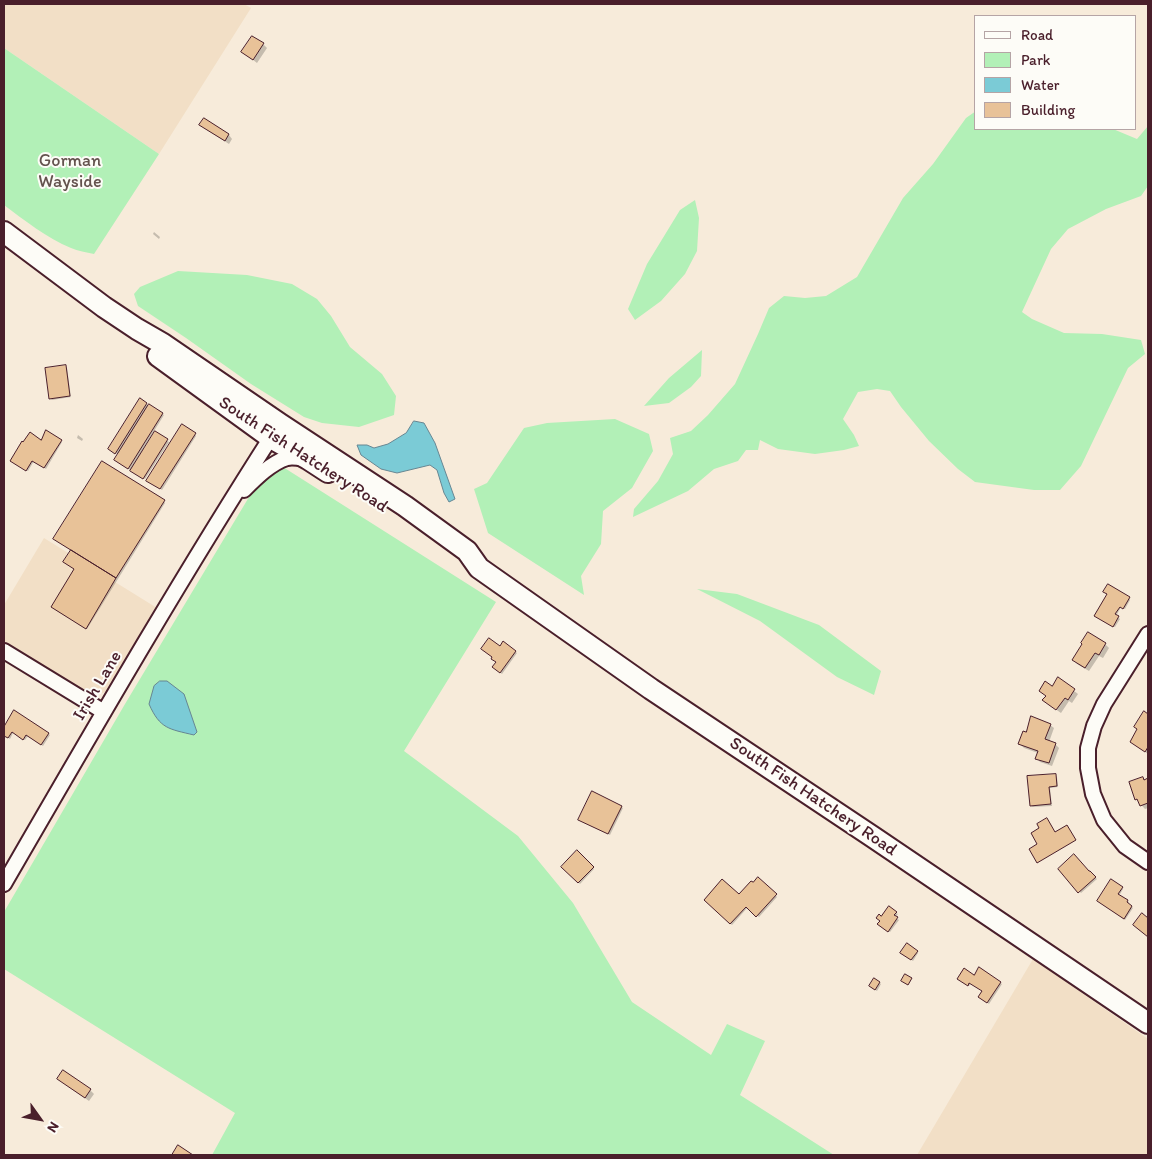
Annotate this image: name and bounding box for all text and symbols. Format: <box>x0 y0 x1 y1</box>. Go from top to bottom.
legend <box>974 15 1137 130</box>
text: Road <box>1021 26 1053 44</box>
text: Park <box>1021 51 1051 69</box>
text: Water <box>1021 76 1059 94</box>
text: Building <box>1021 101 1075 119</box>
park label: Gorman Wayside <box>38 150 102 192</box>
street label: South Fish Hatchery Road <box>214 392 392 518</box>
street label: Irish Lane <box>69 647 127 725</box>
street label: South Fish Hatchery Road <box>725 733 901 861</box>
north arrow <box>15 1094 65 1144</box>
text: N <box>43 1119 63 1136</box>

